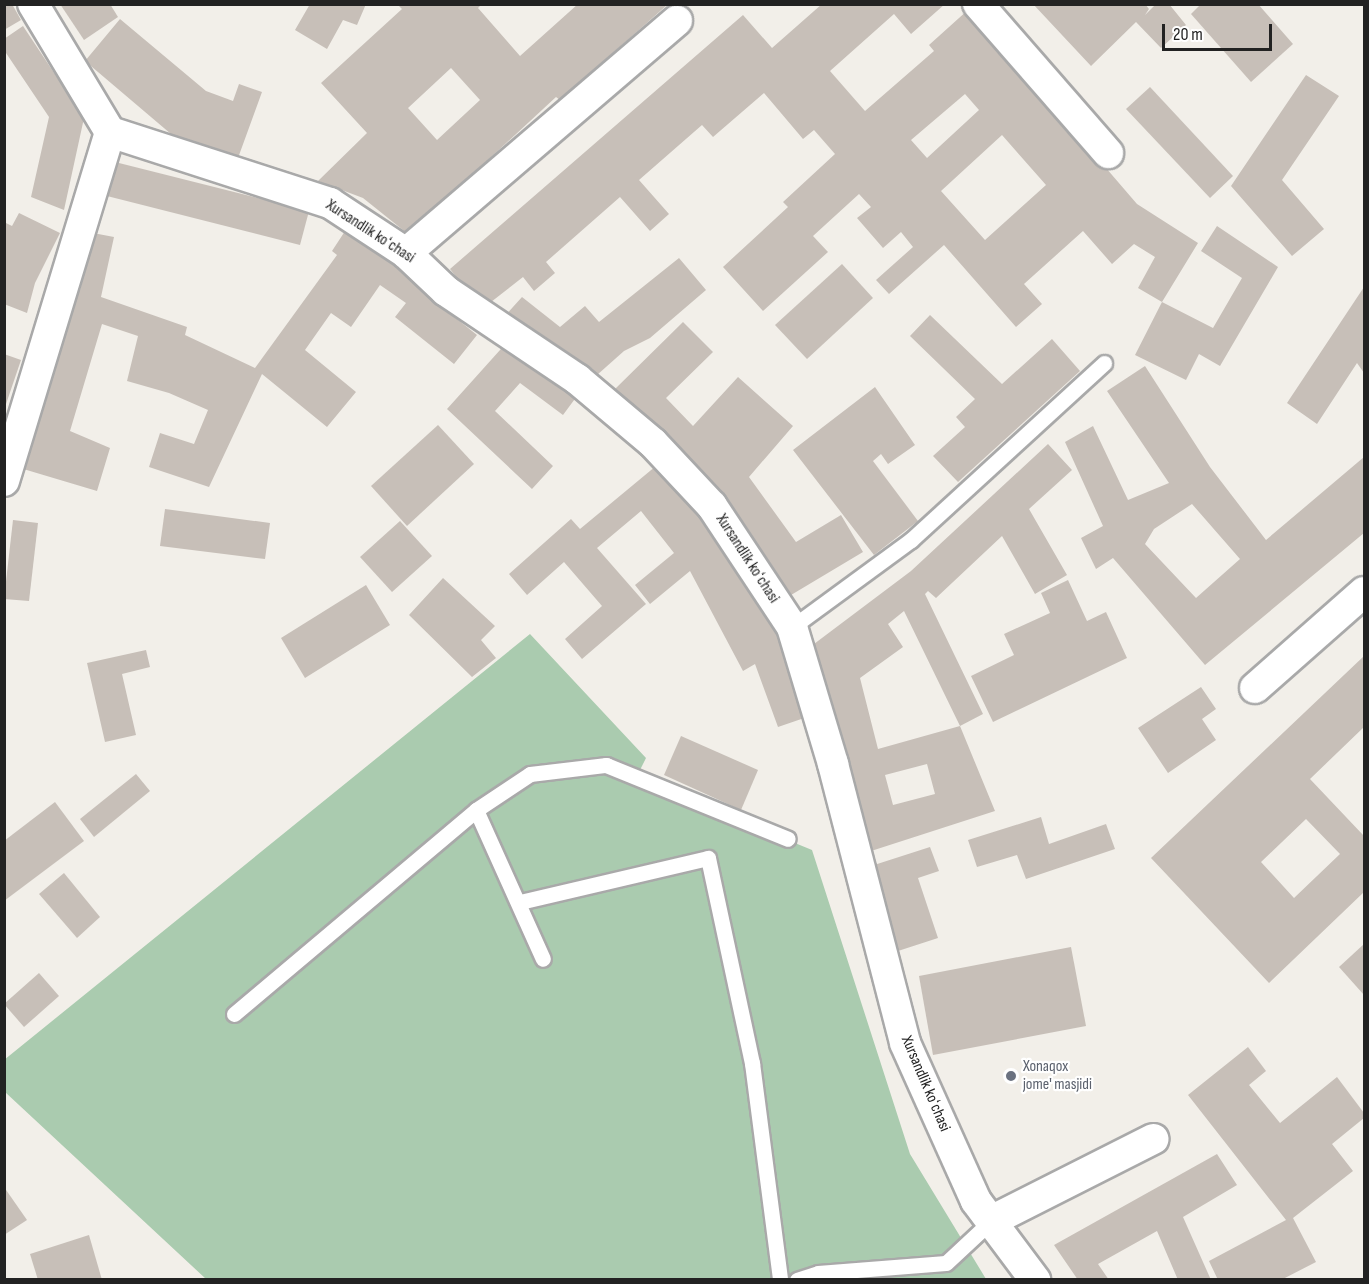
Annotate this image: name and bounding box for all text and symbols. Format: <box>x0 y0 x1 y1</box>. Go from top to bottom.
scale bar <box>1165 12 1274 50</box>
text: 20 m <box>1173 24 1203 45</box>
street label: Xursandlik koʻchasi <box>322 196 418 268</box>
street label: Xursandlik koʻchasi <box>711 511 783 607</box>
street label: Xursandlik koʻchasi <box>896 1033 954 1135</box>
place label: Xonaqox jome' masjidi <box>1023 1057 1092 1095</box>
marker: Xonaqox jome' masjidi <box>1004 1069 1018 1083</box>

